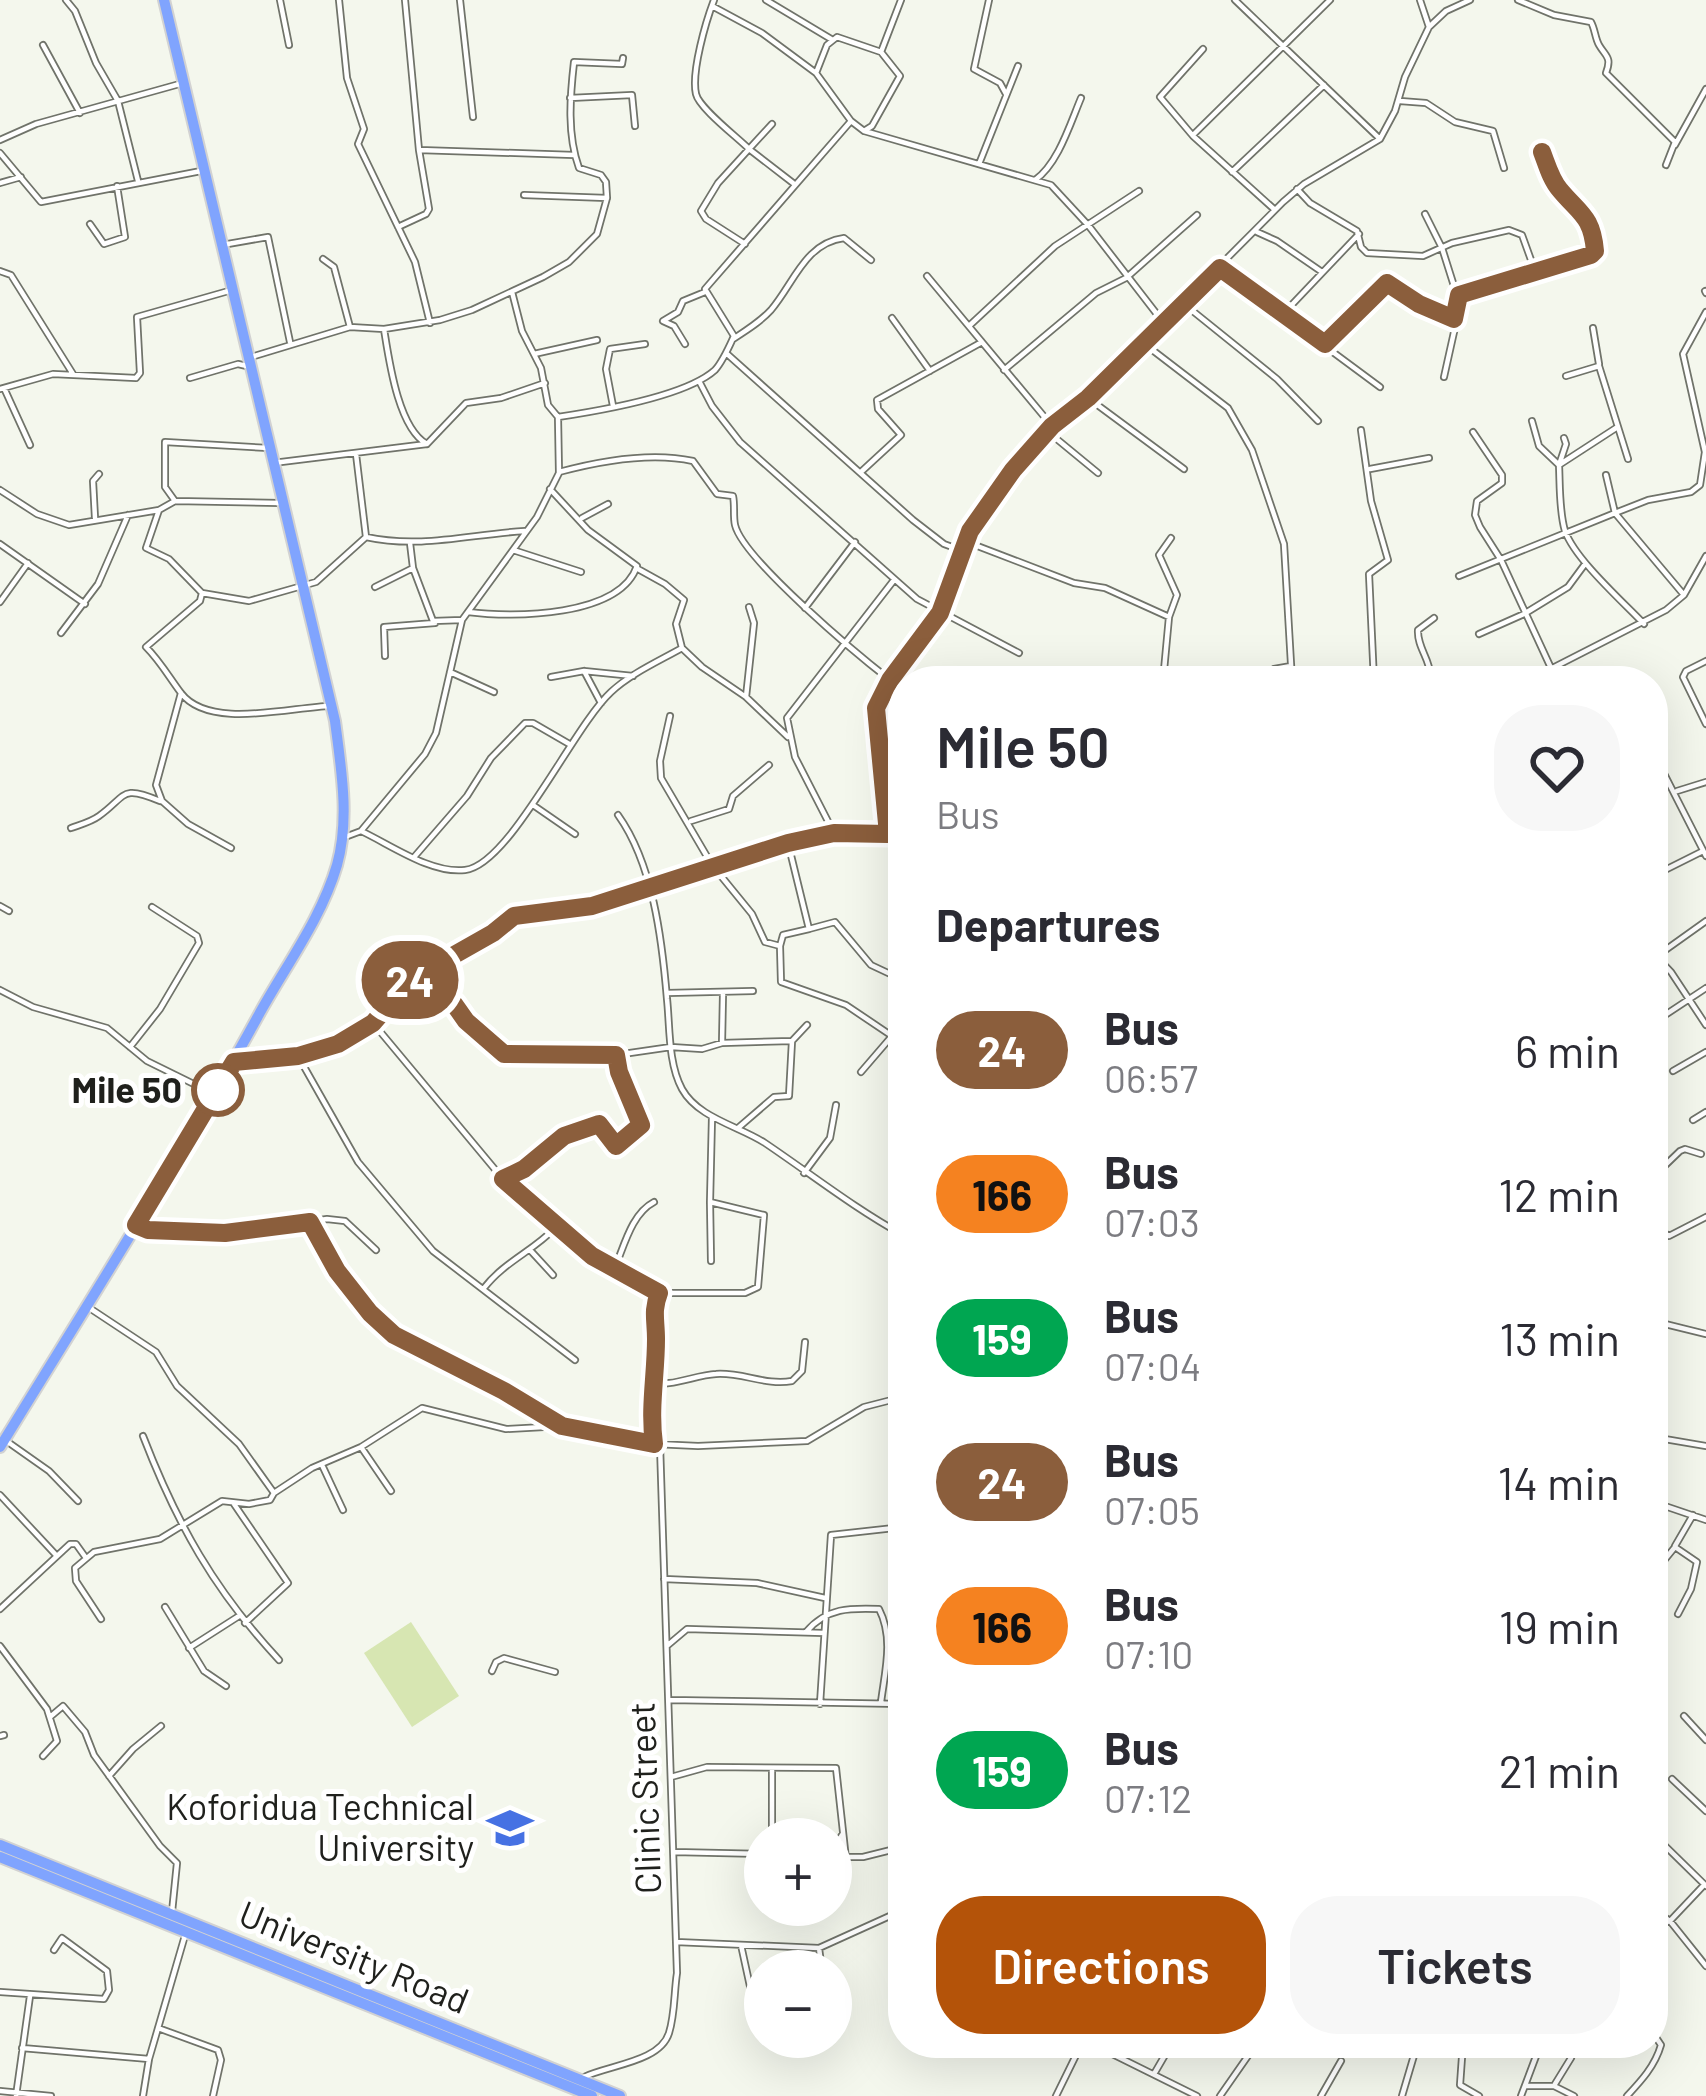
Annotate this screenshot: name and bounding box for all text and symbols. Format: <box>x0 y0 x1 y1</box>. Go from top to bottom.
button: heart <box>1494 705 1620 831</box>
text: Mile 50 <box>936 711 1110 779</box>
text: Bus <box>936 790 1000 837</box>
text: Departures <box>936 897 1160 951</box>
line badge: 24 <box>356 941 464 1019</box>
text: 24 <box>386 955 434 1005</box>
text: Bus <box>1104 1000 1179 1054</box>
text: 6 min <box>1515 1023 1620 1077</box>
text: 24 <box>978 1025 1026 1075</box>
text: 06:57 <box>1104 1054 1198 1101</box>
marker: Mile 50 <box>193 1065 243 1115</box>
place label: Mile 50 <box>72 1067 182 1110</box>
text: Bus <box>1104 1144 1179 1198</box>
text: 12 min <box>1498 1167 1620 1221</box>
text: 166 <box>972 1169 1032 1219</box>
text: 07:03 <box>1104 1198 1200 1245</box>
text: Bus <box>1104 1288 1179 1342</box>
text: 13 min <box>1499 1311 1620 1365</box>
text: 159 <box>972 1313 1032 1363</box>
text: 07:04 <box>1104 1342 1201 1389</box>
text: Bus <box>1104 1432 1179 1486</box>
text: 14 min <box>1498 1455 1620 1509</box>
text: 24 <box>978 1457 1026 1507</box>
text: 07:05 <box>1104 1486 1200 1533</box>
text: Bus <box>1104 1576 1179 1630</box>
text: 19 min <box>1499 1599 1620 1653</box>
text: 166 <box>972 1601 1032 1651</box>
text: 07:10 <box>1104 1630 1193 1677</box>
street label: Clinic Street <box>619 1701 668 1895</box>
text: Bus <box>1104 1720 1179 1774</box>
text: 21 min <box>1499 1743 1620 1797</box>
text: 159 <box>972 1745 1032 1795</box>
text: 07:12 <box>1104 1774 1192 1821</box>
place label: Koforidua Technical University <box>166 1784 474 1868</box>
school or university icon: Koforidua Technical University <box>485 1803 535 1853</box>
map controls <box>744 1818 852 2058</box>
button: + <box>744 1818 852 1926</box>
street label: University Road <box>234 1890 476 2021</box>
button: Directions <box>936 1896 1266 2034</box>
button: Tickets <box>1290 1896 1620 2034</box>
button: − <box>744 1950 852 2058</box>

